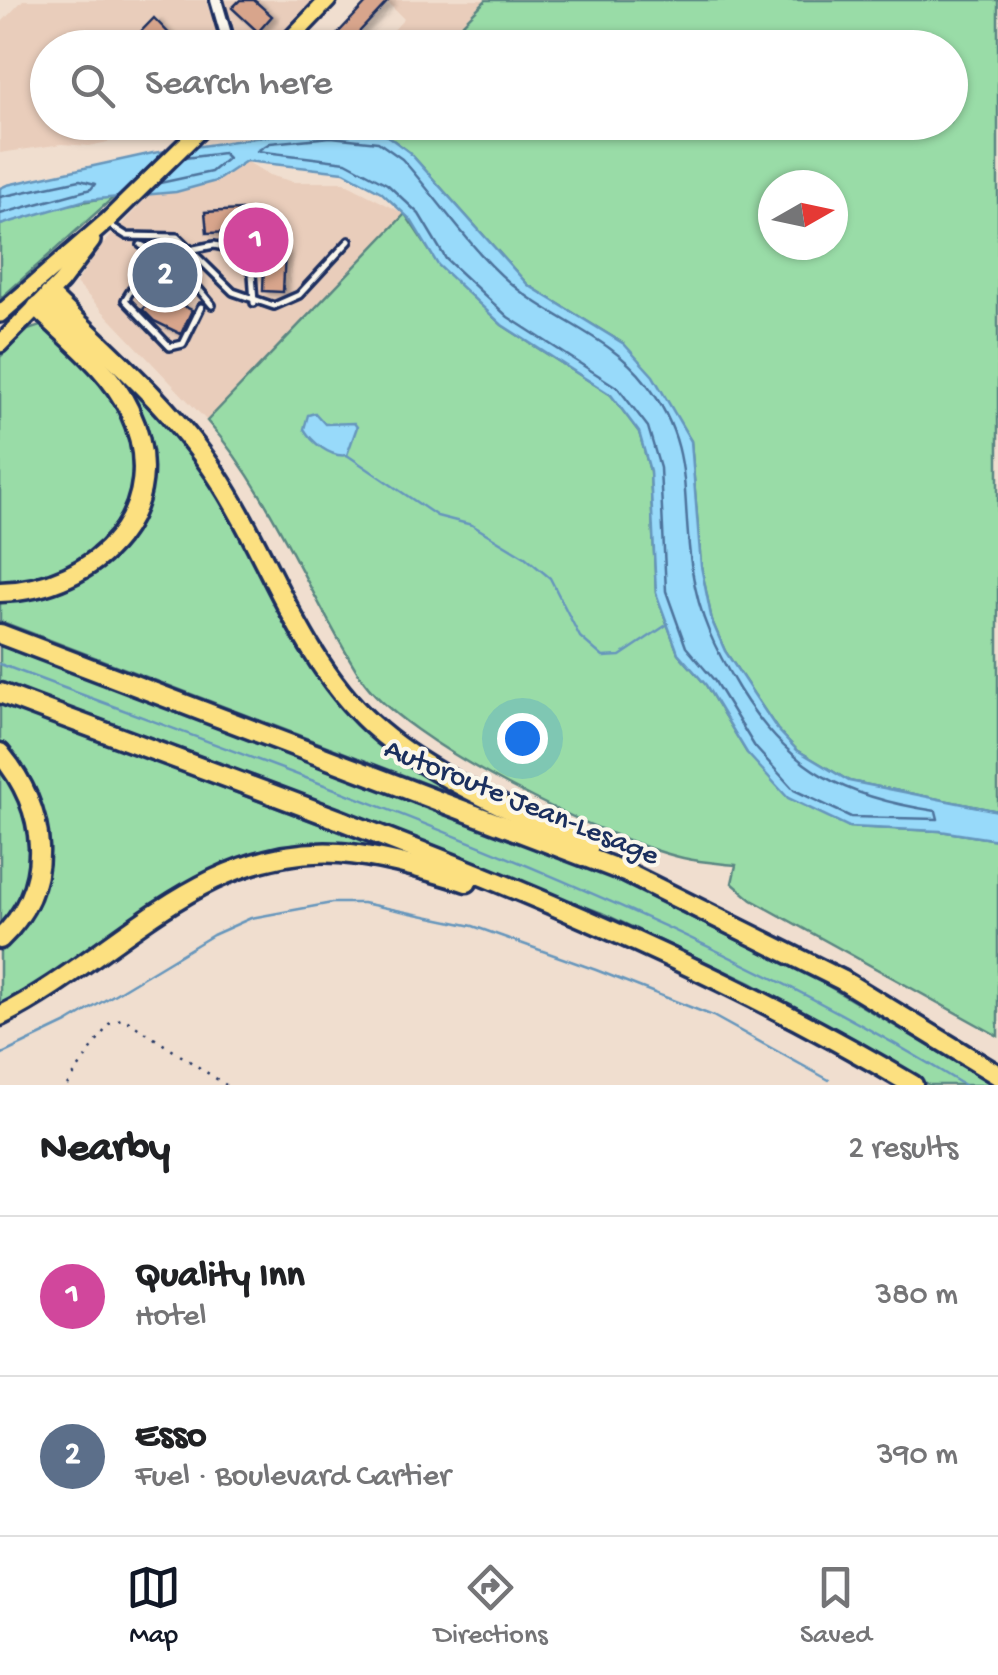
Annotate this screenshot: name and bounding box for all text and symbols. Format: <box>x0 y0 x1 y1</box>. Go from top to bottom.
search box <box>30 30 968 140</box>
icon: search <box>65 58 120 113</box>
text: Search here <box>145 63 332 107</box>
north arrow <box>758 170 848 260</box>
pin: 1 <box>224 202 288 278</box>
pin: 2 <box>132 238 198 312</box>
your location <box>497 713 548 764</box>
street label: Autoroute Jean-Lesage <box>379 733 664 875</box>
text: Nearby <box>40 1126 170 1175</box>
text: 2 results <box>848 1131 958 1169</box>
text: Quality Inn <box>135 1255 305 1299</box>
text: 1 <box>66 1277 79 1315</box>
text: 380 m <box>875 1277 958 1315</box>
text: Hotel <box>135 1299 207 1337</box>
text: Esso <box>135 1415 206 1459</box>
text: 2 <box>65 1437 80 1475</box>
text: 390 m <box>877 1437 958 1475</box>
text: Fuel · Boulevard Cartier <box>135 1459 451 1497</box>
tab: Map <box>126 1560 181 1653</box>
tab: Directions <box>434 1560 548 1653</box>
tab: Saved <box>800 1560 872 1653</box>

